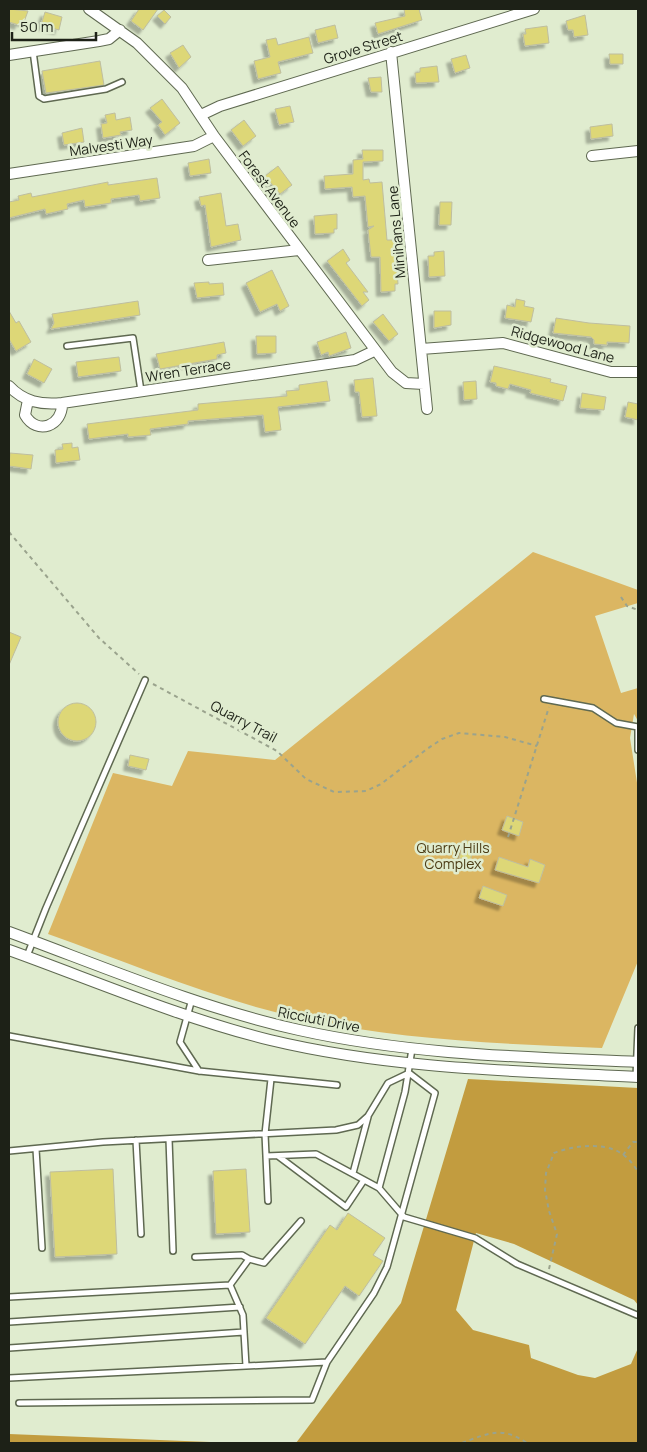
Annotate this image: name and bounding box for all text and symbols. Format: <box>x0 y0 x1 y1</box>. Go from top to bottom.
scale bar <box>12 10 96 42</box>
text: 50 m <box>20 16 54 37</box>
street label: Grove Street <box>321 26 405 68</box>
street label: Malvesti Way <box>68 130 155 160</box>
street label: Forest Avenue <box>235 147 305 231</box>
street label: Minihans Lane <box>383 185 409 279</box>
street label: Ridgewood Lane <box>509 321 617 367</box>
street label: Wren Terrace <box>144 354 232 386</box>
street label: Quarry Trail <box>207 695 281 747</box>
park label: Quarry Hills Complex <box>416 838 490 873</box>
street label: Ricciuti Drive <box>276 1002 362 1036</box>

